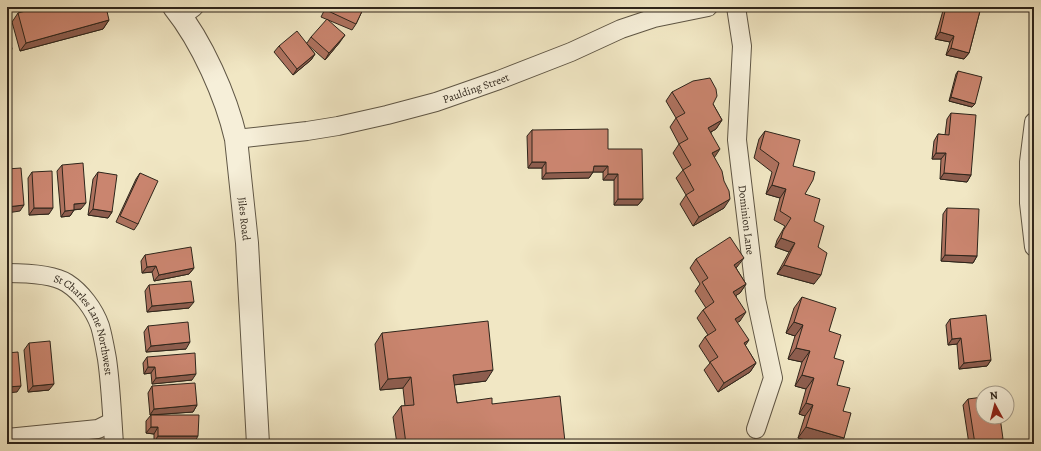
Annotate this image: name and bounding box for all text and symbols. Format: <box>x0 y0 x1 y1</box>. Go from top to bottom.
street label: Paulding Street <box>441 69 512 107</box>
street label: Dominion Lane <box>735 184 758 256</box>
street label: Jiles Road <box>235 196 254 241</box>
street label: St Charles Lane Northwest <box>52 270 117 376</box>
north arrow <box>975 385 1015 425</box>
text: N <box>989 388 999 404</box>

